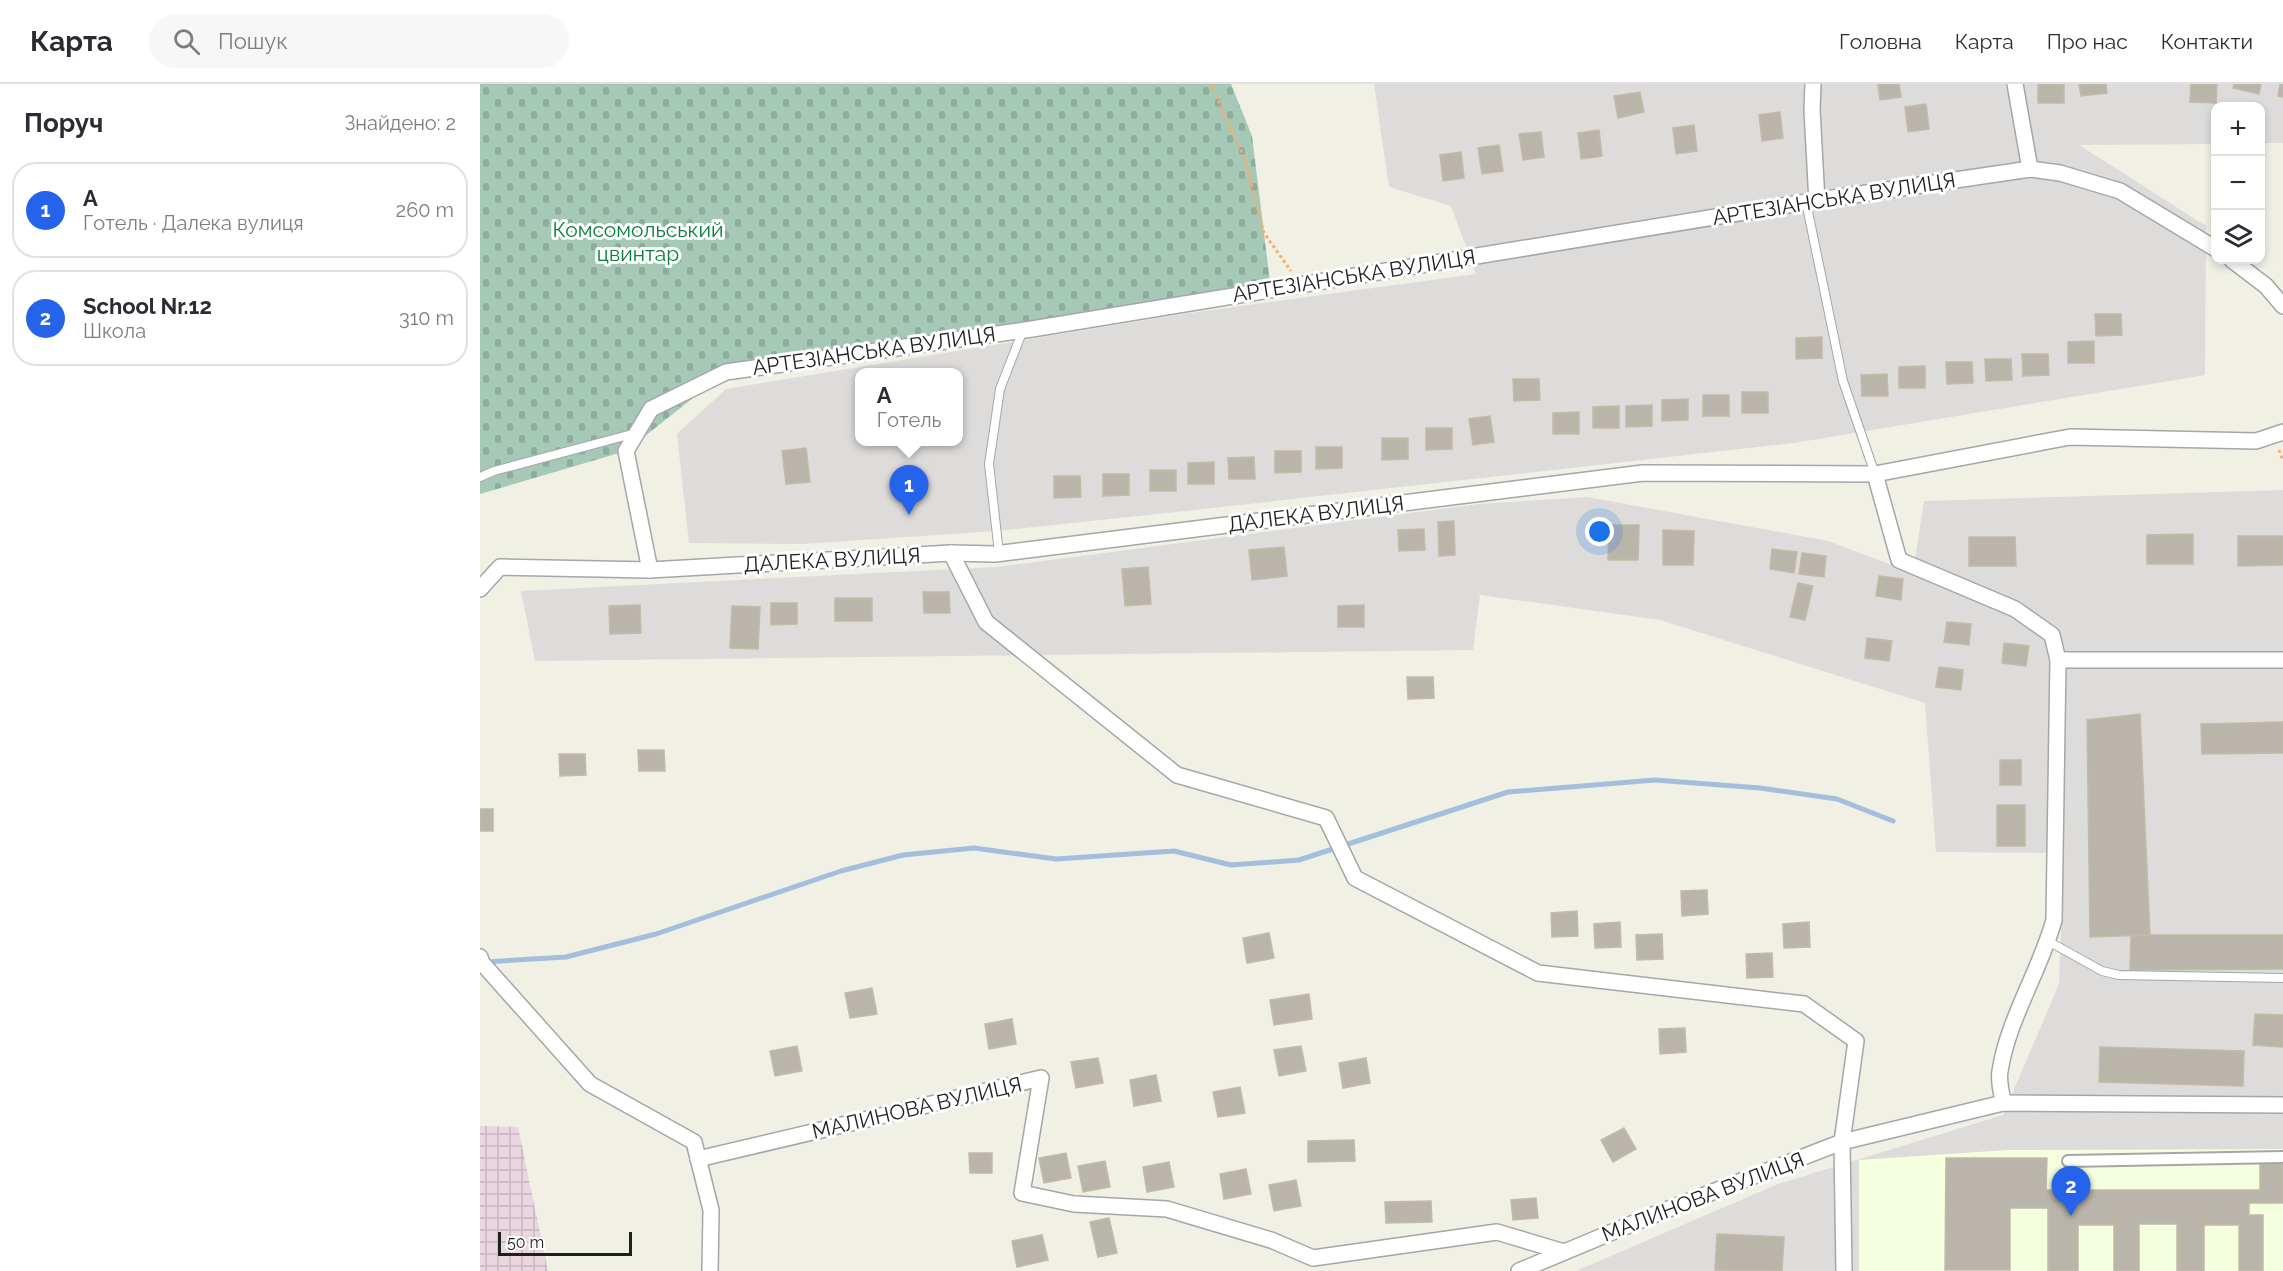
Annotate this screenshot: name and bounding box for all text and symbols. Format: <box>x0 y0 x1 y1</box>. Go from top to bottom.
search box <box>149 14 569 68</box>
text: Карта <box>30 25 113 58</box>
icon: search <box>170 25 203 58</box>
text: Пошук <box>218 28 288 54</box>
text: Головна <box>1839 29 1922 54</box>
text: Карта <box>1955 29 2014 54</box>
text: Про нас <box>2047 29 2128 54</box>
text: Контакти <box>2161 29 2253 54</box>
map controls <box>2211 102 2265 264</box>
button: + <box>2211 102 2265 156</box>
text: Поруч <box>24 108 103 138</box>
text: Знайдено: 2 <box>344 111 456 135</box>
button: − <box>2211 156 2265 210</box>
street label: АРТЕЗІАНСЬКА ВУЛИЦЯ <box>1711 167 1957 230</box>
text: А <box>83 185 98 211</box>
text: 1 <box>41 198 50 222</box>
text: 260 m <box>396 198 454 222</box>
button: layers <box>2211 210 2265 264</box>
text: Готель · Далека вулиця <box>83 211 304 235</box>
park label: Комсомольський цвинтар <box>553 217 723 266</box>
street label: АРТЕЗІАНСЬКА ВУЛИЦЯ <box>1231 244 1477 307</box>
text: School Nr.12 <box>83 293 212 319</box>
text: 2 <box>40 306 51 330</box>
text: 310 m <box>399 306 454 330</box>
text: Школа <box>83 319 146 343</box>
street label: АРТЕЗІАНСЬКА ВУЛИЦЯ <box>751 321 997 380</box>
popup <box>855 368 963 446</box>
text: А <box>877 382 891 408</box>
text: Готель <box>877 408 941 432</box>
pin: 1 <box>890 466 928 515</box>
street label: ДАЛЕКА ВУЛИЦЯ <box>1227 490 1405 537</box>
your location <box>1585 517 1614 546</box>
street label: ДАЛЕКА ВУЛИЦЯ <box>743 542 921 577</box>
street label: МАЛИНОВА ВУЛИЦЯ <box>810 1071 1024 1144</box>
street label: МАЛИНОВА ВУЛИЦЯ <box>1598 1146 1807 1247</box>
pin: 2 <box>2052 1166 2090 1216</box>
scale bar <box>498 1229 632 1256</box>
text: 50 m <box>507 1233 544 1252</box>

